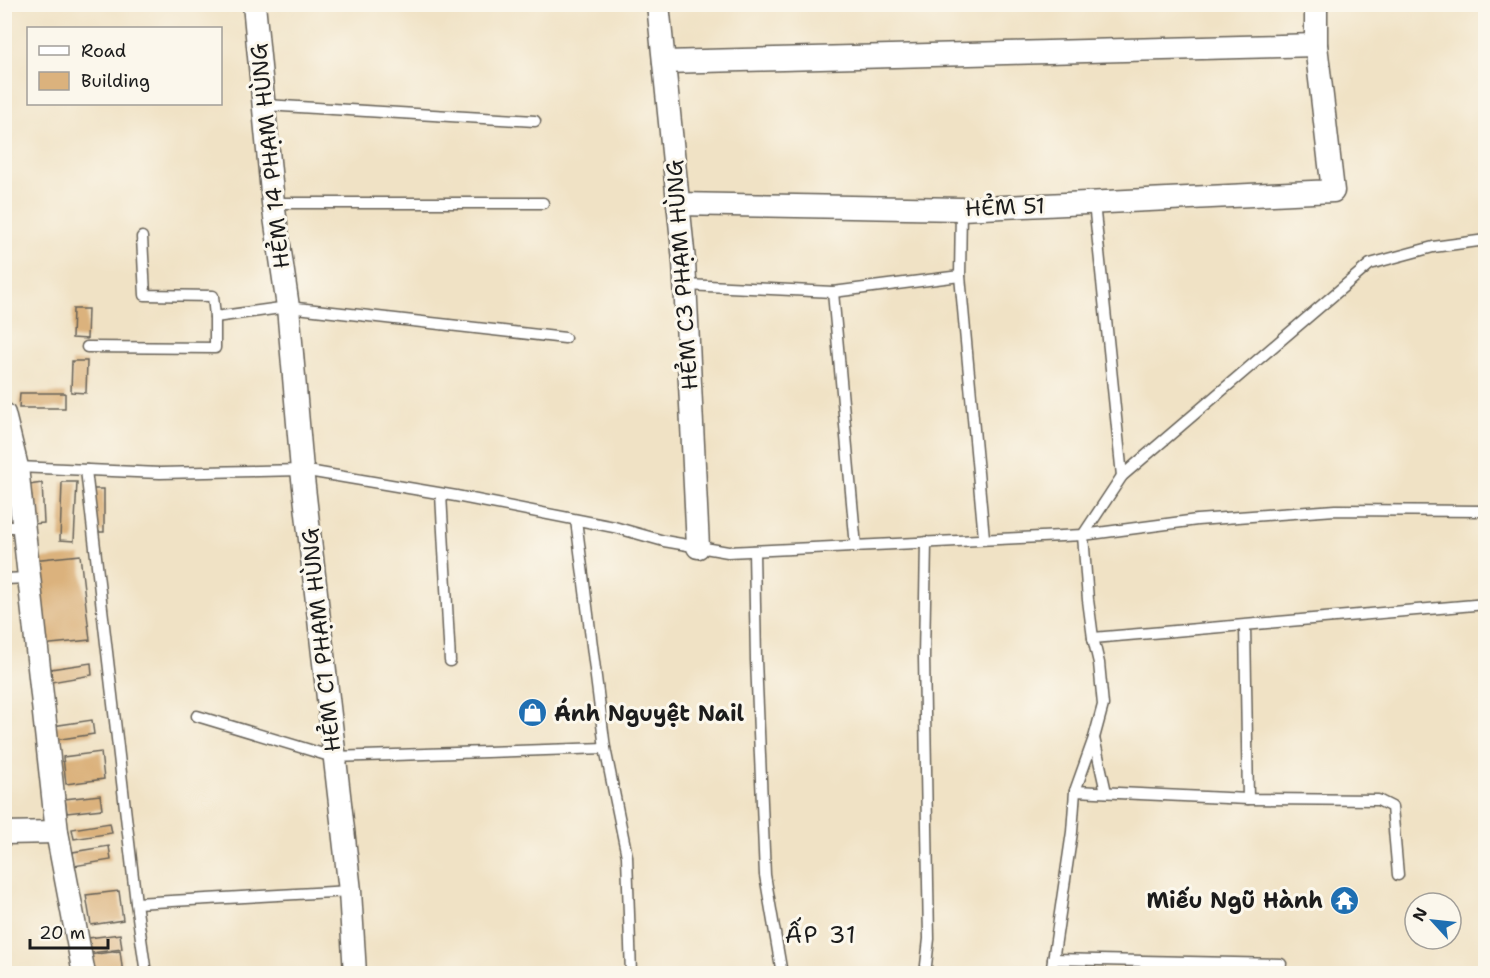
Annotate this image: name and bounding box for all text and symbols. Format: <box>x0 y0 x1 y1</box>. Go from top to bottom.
legend <box>27 27 222 105</box>
text: Road <box>81 39 126 63</box>
street label: HẺM 14 PHẠM HÙNG <box>244 42 296 270</box>
text: Building <box>81 69 150 93</box>
street label: HẺM C3 PHẠM HÙNG <box>659 158 705 391</box>
street label: HẺM 51 <box>965 191 1045 223</box>
street label: HẺM C1 PHẠM HÙNG <box>295 526 347 753</box>
shop icon: Ánh Nguyệt Nail <box>517 697 549 729</box>
place label: Ánh Nguyệt Nail <box>554 697 745 728</box>
temple icon: Miếu Ngũ Hành <box>1328 884 1360 916</box>
place label: Miếu Ngũ Hành <box>1146 886 1323 915</box>
north arrow <box>1403 891 1463 951</box>
text: N <box>1408 904 1432 925</box>
scale bar <box>30 912 108 950</box>
district label: ẤP 31 <box>785 917 857 951</box>
text: 20 m <box>39 921 85 945</box>

